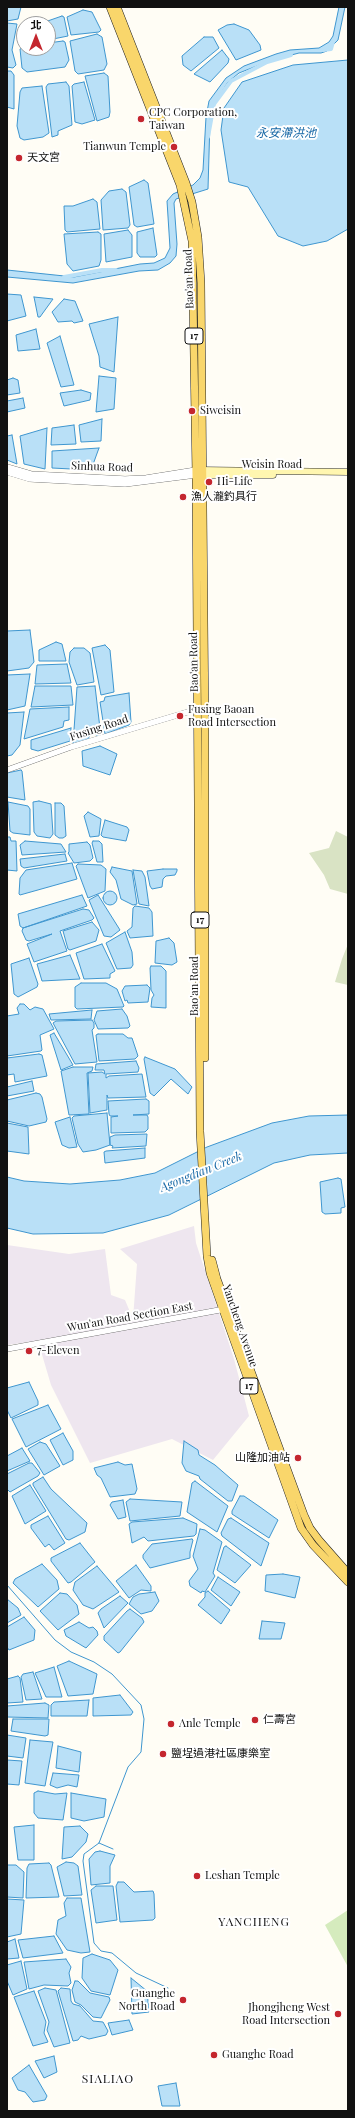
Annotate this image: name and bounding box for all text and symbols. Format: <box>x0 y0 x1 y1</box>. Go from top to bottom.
north arrow <box>16 16 56 56</box>
text: 北 <box>31 17 42 32</box>
place label: CPC Corporation, Taiwan <box>149 106 237 132</box>
marker: CPC Corporation, Taiwan <box>136 114 146 124</box>
water label: 永安滯洪池 <box>256 126 316 140</box>
place label: Tianwun Temple <box>83 140 166 154</box>
marker: Tianwun Temple <box>169 142 179 152</box>
place label: 天文宮 <box>27 151 60 165</box>
marker: 天文宮 <box>14 153 24 163</box>
street label: Bao'an Road <box>181 249 197 309</box>
road number: 17 <box>185 328 203 344</box>
place label: Siweisin <box>200 404 241 418</box>
marker: Siweisin <box>187 406 197 416</box>
street label: Weisin Road <box>242 458 302 472</box>
street label: Sinhua Road <box>71 459 133 475</box>
place label: Hi-Life <box>217 475 253 489</box>
marker: Hi-Life <box>204 477 214 487</box>
place label: 漁人瀧釣具行 <box>191 490 257 504</box>
marker: 漁人瀧釣具行 <box>178 492 188 502</box>
street label: Bao'an Road <box>187 632 201 692</box>
place label: Fusing Baoan Road Intersection <box>188 703 276 729</box>
marker: Fusing Baoan Road Intersection <box>175 711 185 721</box>
street label: Fusing Road <box>68 712 130 744</box>
road number: 17 <box>191 912 209 928</box>
street label: Bao'an Road <box>188 956 202 1016</box>
water label: Agongdian Creek <box>158 1149 244 1195</box>
street label: Yancheng Avenue <box>220 1283 260 1369</box>
street label: Wun'an Road Section East <box>66 1299 194 1335</box>
place label: 7-Eleven <box>37 1344 79 1358</box>
marker: 7-Eleven <box>24 1346 34 1356</box>
road number: 17 <box>240 1378 258 1394</box>
place label: 山隆加油站 <box>235 1451 290 1465</box>
marker: 山隆加油站 <box>293 1453 303 1463</box>
place label: 仁壽宮 <box>263 1713 296 1727</box>
marker: 仁壽宮 <box>250 1715 260 1725</box>
place label: Anle Temple <box>179 1717 241 1731</box>
marker: Anle Temple <box>166 1719 176 1729</box>
place label: 鹽埕過港社區康樂室 <box>171 1747 270 1761</box>
marker: 鹽埕過港社區康樂室 <box>158 1749 168 1759</box>
place label: Leshan Temple <box>205 1869 280 1883</box>
marker: Leshan Temple <box>192 1871 202 1881</box>
district label: YANCHENG <box>218 1915 290 1929</box>
place label: Guanghe North Road <box>118 1987 175 2013</box>
marker: Guanghe North Road <box>178 1995 188 2005</box>
place label: Jhongjheng West Road Intersection <box>242 2001 330 2027</box>
marker: Jhongjheng West Road Intersection <box>333 2009 343 2019</box>
place label: Guanghe Road <box>222 2048 294 2062</box>
marker: Guanghe Road <box>209 2050 219 2060</box>
district label: SIALIAO <box>82 2072 134 2086</box>

